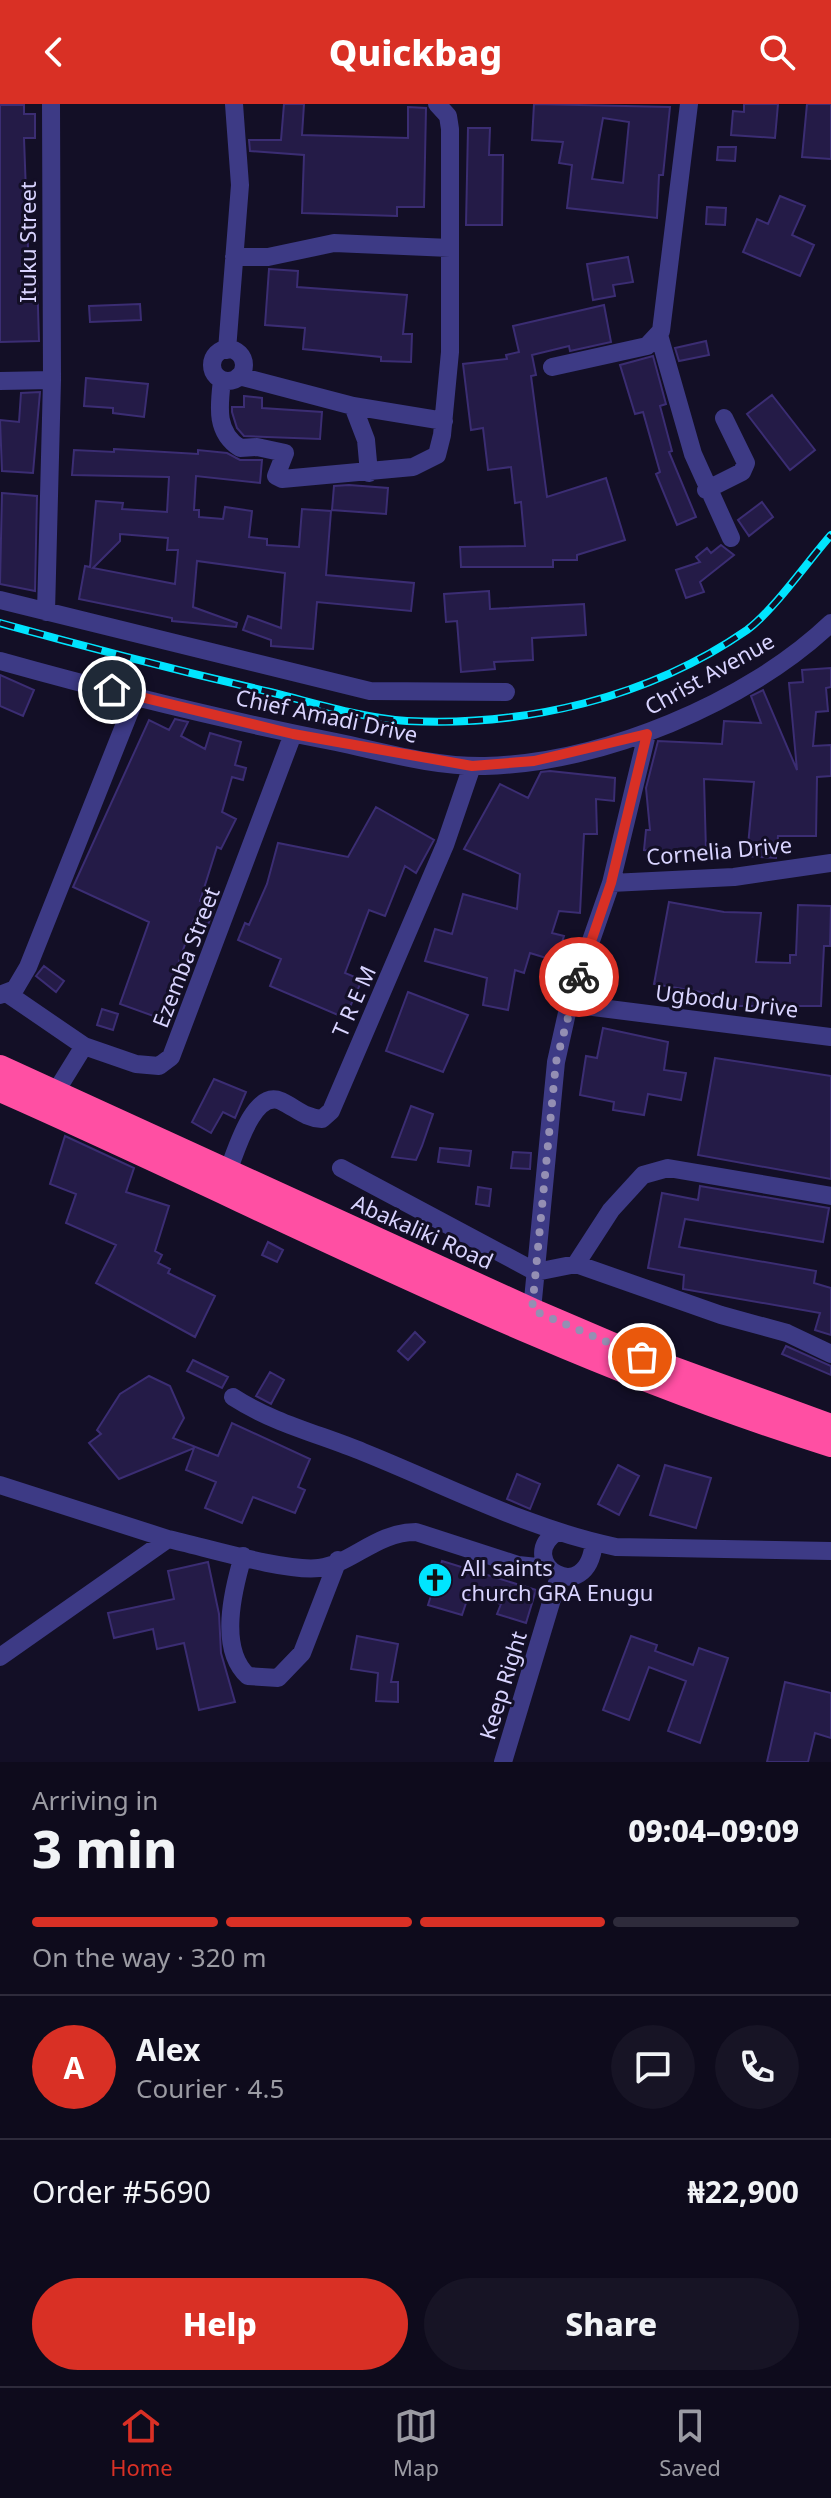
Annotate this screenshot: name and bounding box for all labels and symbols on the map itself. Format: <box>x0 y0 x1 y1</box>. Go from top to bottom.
street label: Ituku Street <box>12 181 42 303</box>
street label: Christ Avenue <box>639 625 779 721</box>
pin <box>78 656 146 724</box>
street label: Chief Amadi Drive <box>233 681 421 749</box>
street label: Cornelia Drive <box>645 829 793 871</box>
street label: Ezemba Street <box>144 882 226 1032</box>
courier <box>539 937 619 1017</box>
street label: T R E M <box>324 961 382 1041</box>
street label: Ugbodu Drive <box>654 976 800 1024</box>
street label: Abakaliki Road <box>348 1187 498 1275</box>
pin <box>608 1323 676 1391</box>
place label: All saints church GRA Enugu <box>461 1552 653 1607</box>
church icon: All saints church GRA Enugu <box>416 1561 454 1599</box>
street label: Keep Right <box>471 1627 533 1743</box>

